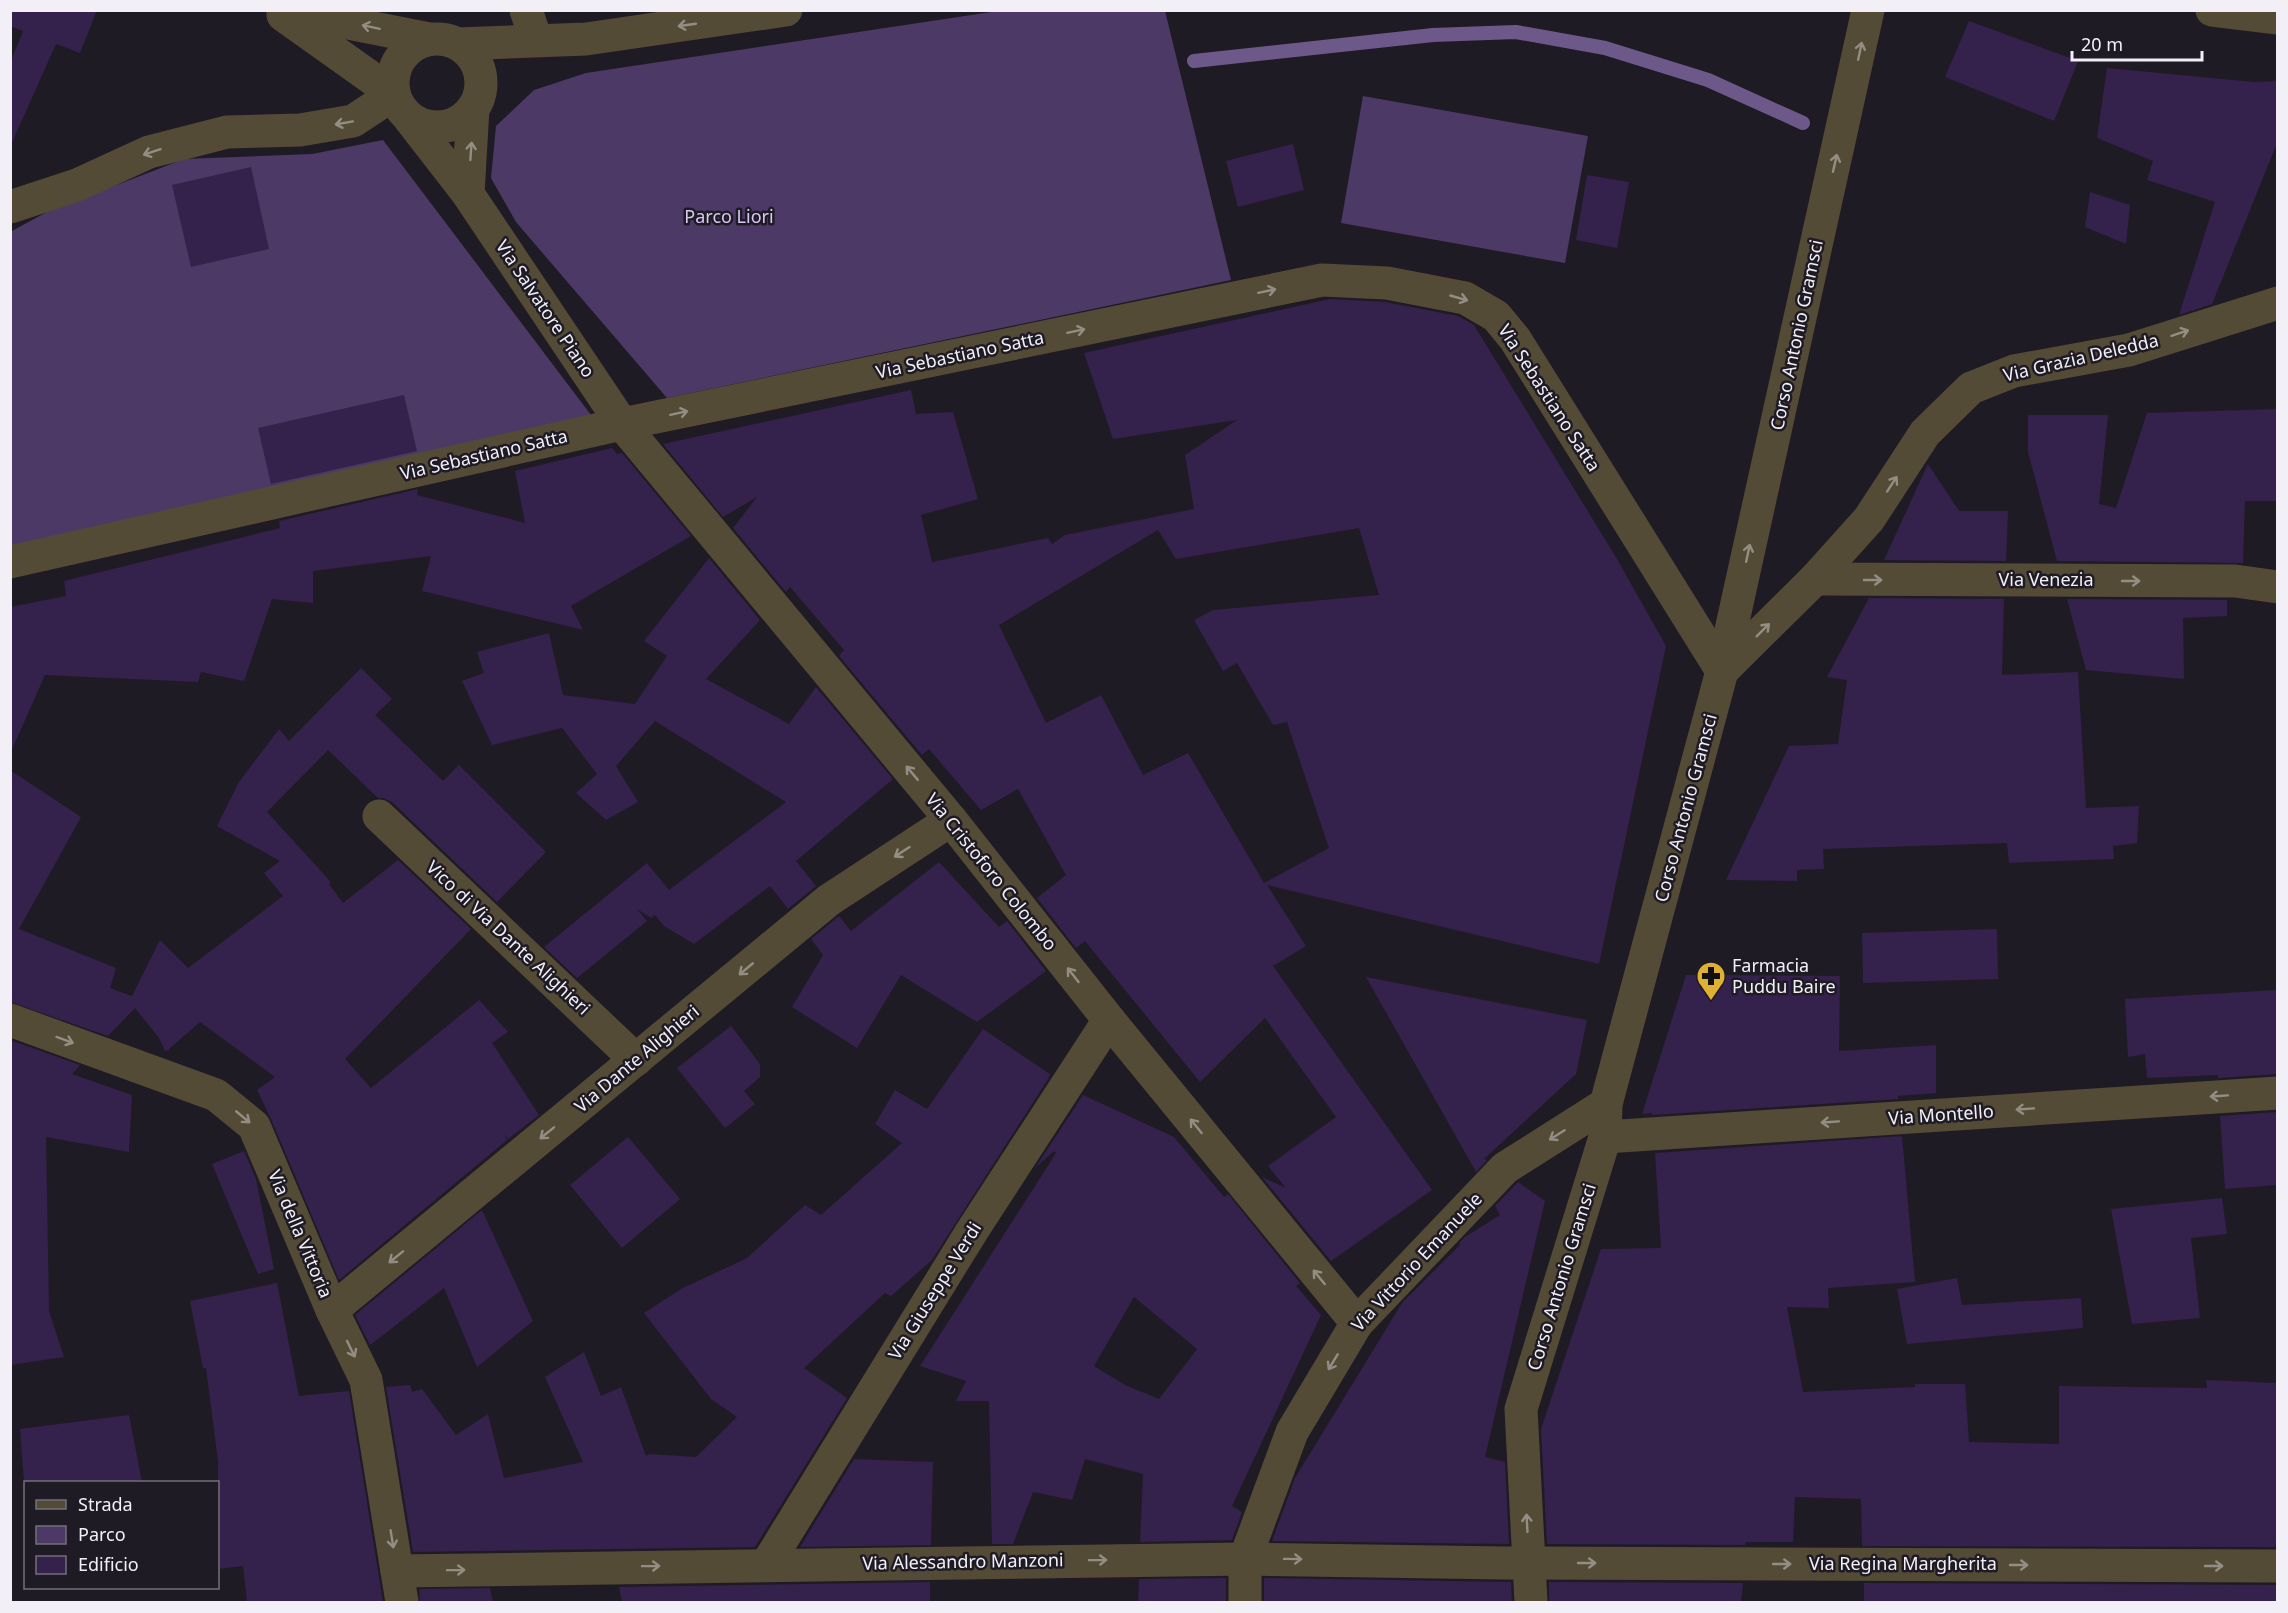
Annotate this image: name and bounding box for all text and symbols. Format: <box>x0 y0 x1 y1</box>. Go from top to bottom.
one-way arrow <box>677 19 697 30</box>
one-way arrow <box>362 21 382 32</box>
scale bar <box>2072 24 2202 62</box>
text: 20 m <box>2081 32 2123 56</box>
one-way arrow <box>1854 42 1866 61</box>
one-way arrow <box>335 117 354 128</box>
one-way arrow <box>465 141 476 161</box>
one-way arrow <box>143 147 162 158</box>
one-way arrow <box>1830 154 1841 173</box>
park label: Parco Liori <box>684 204 774 228</box>
street label: Via Salvatore Piano <box>491 235 601 382</box>
street label: Corso Antonio Gramsci <box>1764 237 1828 432</box>
one-way arrow <box>1257 285 1276 297</box>
one-way arrow <box>1449 292 1468 304</box>
street label: Via Sebastiano Satta <box>1493 319 1606 476</box>
street label: Via Sebastiano Satta <box>874 325 1046 384</box>
one-way arrow <box>1066 325 1085 336</box>
street label: Via Grazia Deledda <box>2001 327 2161 387</box>
one-way arrow <box>2170 327 2189 338</box>
one-way arrow <box>670 406 689 418</box>
street label: Via Sebastiano Satta <box>398 423 570 485</box>
one-way arrow <box>1886 476 1898 493</box>
one-way arrow <box>1743 543 1755 562</box>
street label: Via Venezia <box>1998 567 2094 591</box>
one-way arrow <box>1863 574 1883 586</box>
one-way arrow <box>2121 575 2141 587</box>
one-way arrow <box>1756 623 1771 637</box>
street label: Corso Antonio Gramsci <box>1648 711 1722 905</box>
one-way arrow <box>906 766 919 782</box>
street label: Via Cristoforo Colombo <box>921 788 1063 955</box>
one-way arrow <box>894 847 911 859</box>
street label: Vico di Via Dante Alighieri <box>422 855 596 1020</box>
place label: Farmacia Puddu Baire <box>1732 953 1836 998</box>
pharmacy icon: Farmacia Puddu Baire <box>1695 960 1727 1002</box>
one-way arrow <box>739 962 754 976</box>
one-way arrow <box>1067 967 1080 983</box>
street label: Via Dante Alighieri <box>569 999 704 1117</box>
one-way arrow <box>56 1035 74 1046</box>
one-way arrow <box>2210 1091 2230 1102</box>
street label: Via Montello <box>1888 1098 1994 1130</box>
one-way arrow <box>2015 1104 2035 1115</box>
one-way arrow <box>235 1110 250 1124</box>
one-way arrow <box>1820 1117 1840 1128</box>
one-way arrow <box>1190 1119 1203 1135</box>
one-way arrow <box>540 1126 555 1140</box>
one-way arrow <box>1549 1130 1566 1142</box>
street label: Via della Vittoria <box>263 1166 339 1301</box>
street label: Corso Antonio Gramsci <box>1521 1180 1601 1373</box>
street label: Via Vittorio Emanuele <box>1346 1187 1487 1336</box>
street label: Via Giuseppe Verdi <box>882 1217 986 1364</box>
one-way arrow <box>389 1250 405 1263</box>
one-way arrow <box>1313 1270 1326 1286</box>
one-way arrow <box>346 1340 358 1358</box>
one-way arrow <box>1327 1353 1339 1370</box>
legend <box>24 1481 219 1589</box>
text: Strada <box>78 1492 133 1516</box>
one-way arrow <box>1521 1514 1532 1534</box>
text: Parco <box>78 1522 126 1546</box>
one-way arrow <box>387 1529 398 1548</box>
street label: Via Alessandro Manzoni <box>862 1547 1064 1575</box>
street label: Via Regina Margherita <box>1809 1551 1997 1575</box>
text: Edificio <box>78 1552 139 1576</box>
one-way arrow <box>1282 1553 1302 1565</box>
one-way arrow <box>1087 1554 1107 1566</box>
one-way arrow <box>1577 1557 1597 1569</box>
one-way arrow <box>1772 1558 1792 1570</box>
one-way arrow <box>2009 1559 2029 1571</box>
one-way arrow <box>2204 1560 2224 1572</box>
one-way arrow <box>640 1561 660 1572</box>
one-way arrow <box>445 1564 465 1576</box>

